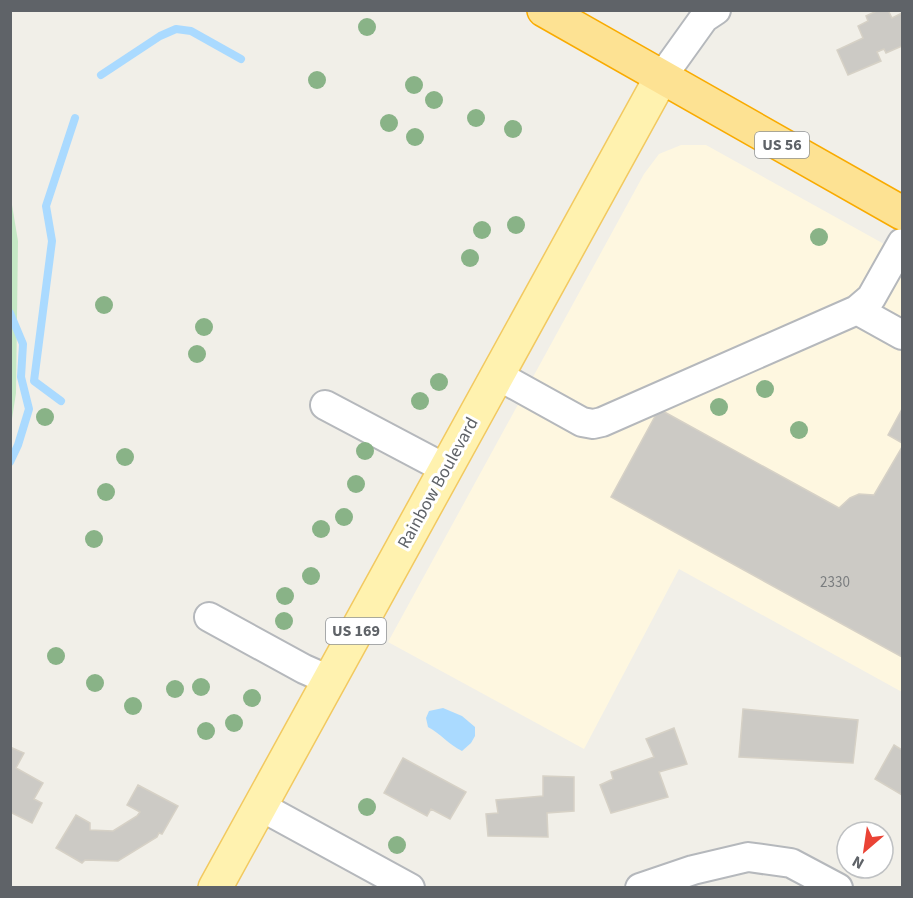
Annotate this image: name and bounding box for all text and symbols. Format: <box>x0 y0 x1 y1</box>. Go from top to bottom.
road number: US 56 <box>755 132 809 158</box>
street label: Rainbow Boulevard <box>392 413 484 553</box>
house number: 2330 <box>820 572 850 593</box>
road number: US 169 <box>326 618 386 644</box>
north arrow <box>835 820 895 880</box>
text: N <box>848 850 868 874</box>

